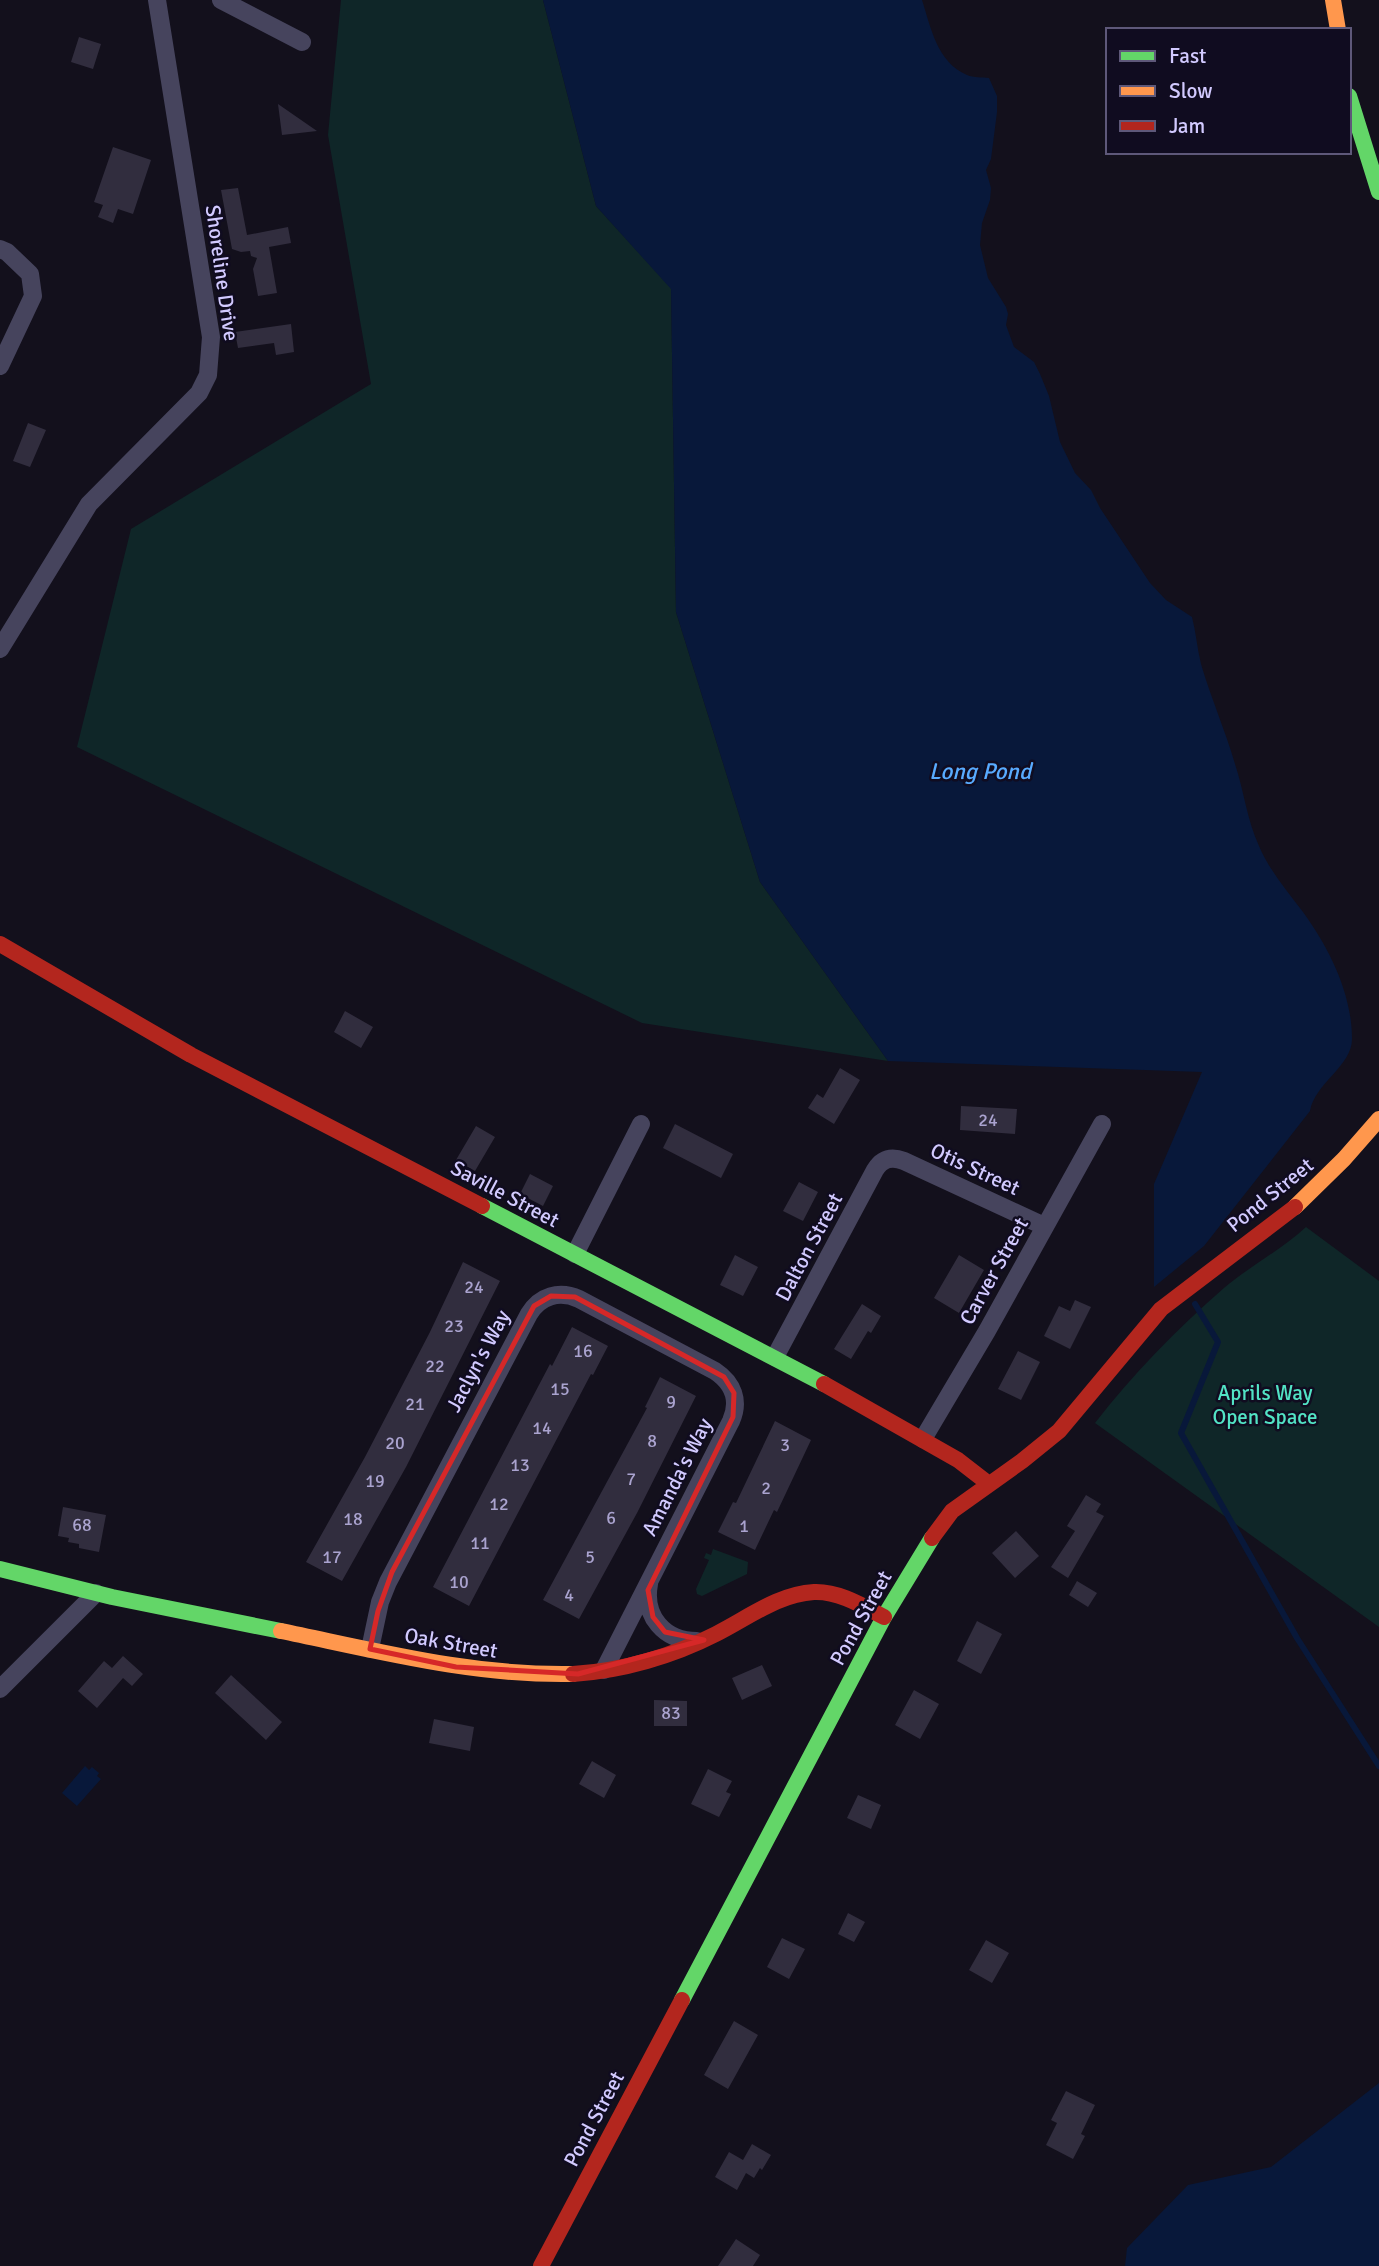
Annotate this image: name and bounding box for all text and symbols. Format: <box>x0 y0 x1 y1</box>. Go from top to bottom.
legend <box>1106 28 1351 154</box>
text: Fast <box>1169 43 1206 69</box>
text: Slow <box>1169 78 1213 104</box>
text: Jam <box>1169 113 1205 139</box>
street label: Shoreline Drive <box>200 203 244 343</box>
water label: Long Pond <box>929 757 1034 786</box>
house number: 24 <box>978 1109 998 1131</box>
street label: Otis Street <box>926 1137 1024 1201</box>
street label: Pond Street <box>1221 1152 1319 1238</box>
street label: Saville Street <box>446 1155 564 1233</box>
street label: Dalton Street <box>770 1188 848 1306</box>
street label: Carver Street <box>954 1213 1034 1329</box>
house number: 24 <box>464 1276 484 1298</box>
street label: Jaclyn's Way <box>440 1305 516 1417</box>
house number: 23 <box>444 1315 464 1337</box>
house number: 16 <box>573 1340 593 1362</box>
house number: 22 <box>425 1355 445 1377</box>
house number: 15 <box>550 1378 570 1400</box>
park label: Aprils Way Open Space <box>1212 1380 1318 1430</box>
house number: 9 <box>666 1391 676 1413</box>
house number: 21 <box>405 1393 425 1415</box>
street label: Amanda's Way <box>636 1414 718 1540</box>
house number: 14 <box>532 1417 552 1439</box>
house number: 8 <box>647 1430 657 1452</box>
house number: 20 <box>385 1432 405 1454</box>
house number: 3 <box>780 1434 790 1456</box>
house number: 13 <box>510 1454 530 1476</box>
house number: 7 <box>626 1468 636 1490</box>
house number: 19 <box>365 1470 385 1492</box>
house number: 2 <box>761 1477 771 1499</box>
house number: 12 <box>489 1493 509 1515</box>
house number: 6 <box>606 1507 616 1529</box>
house number: 18 <box>343 1508 363 1530</box>
house number: 68 <box>72 1514 92 1536</box>
house number: 1 <box>739 1515 749 1537</box>
house number: 11 <box>470 1532 490 1554</box>
house number: 17 <box>322 1546 342 1568</box>
house number: 5 <box>585 1546 595 1568</box>
street label: Pond Street <box>824 1566 898 1670</box>
house number: 10 <box>449 1571 469 1593</box>
house number: 4 <box>564 1584 574 1606</box>
street label: Oak Street <box>402 1622 500 1664</box>
house number: 83 <box>661 1702 681 1724</box>
street label: Pond Street <box>558 2067 630 2171</box>

